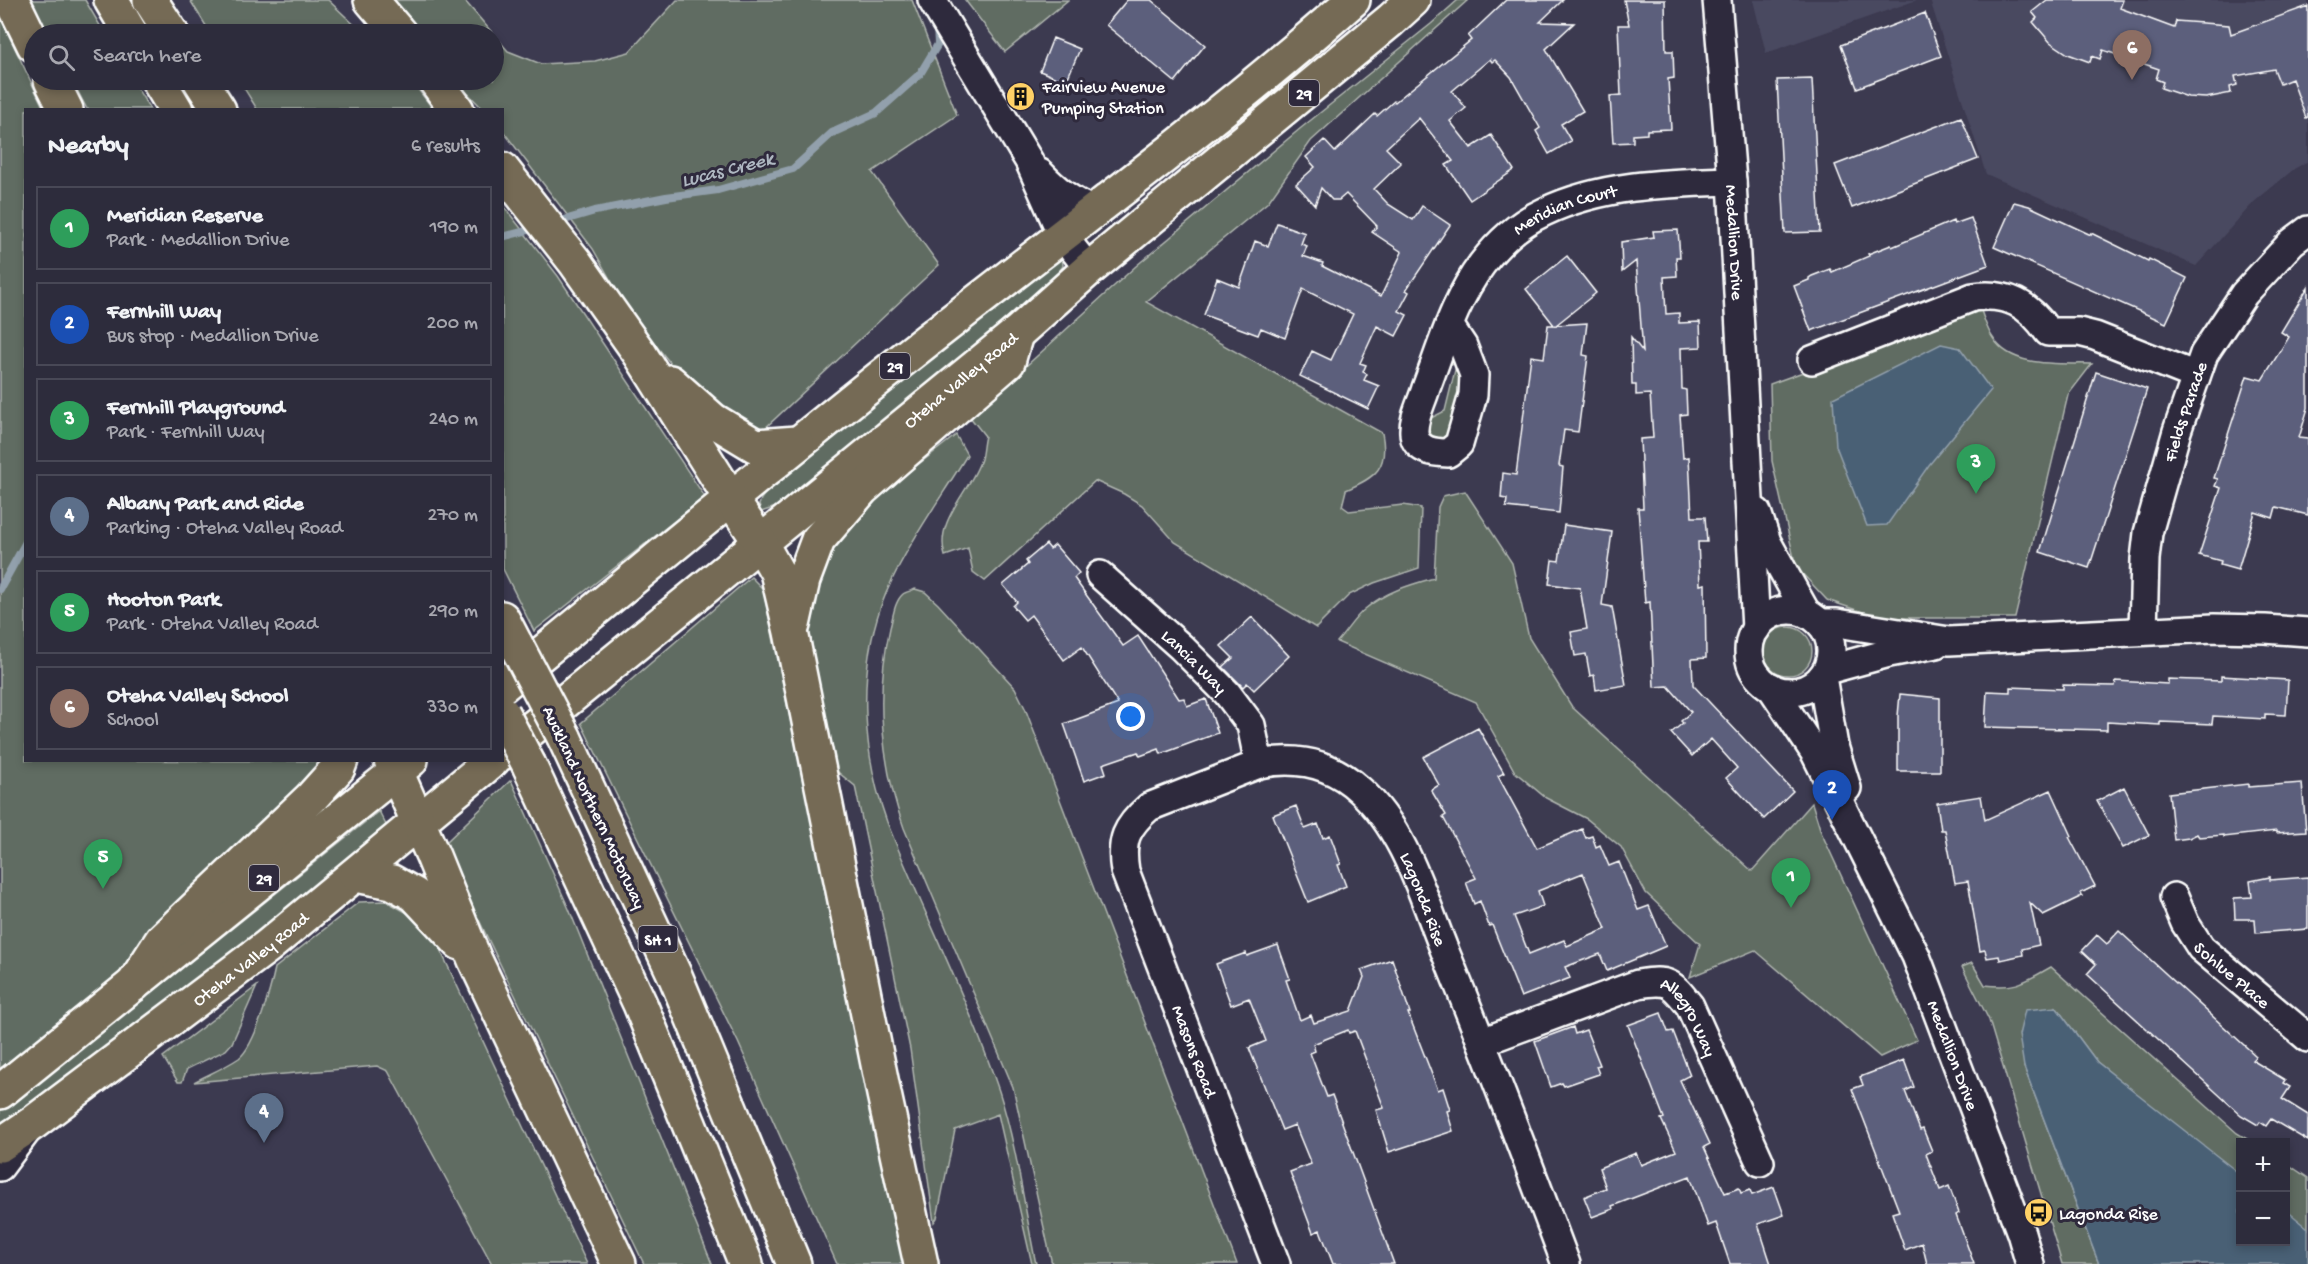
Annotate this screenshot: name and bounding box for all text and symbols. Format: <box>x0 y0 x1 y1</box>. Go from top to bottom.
search box <box>24 24 504 90</box>
pin: 6 <box>2112 31 2152 80</box>
icon: search <box>45 41 78 74</box>
text: Search here <box>93 44 201 70</box>
place label: Fairview Avenue Pumping Station <box>1041 78 1166 120</box>
building icon: Fairview Avenue Pumping Station <box>1005 80 1037 112</box>
road number: 29 <box>1289 80 1319 106</box>
text: Nearby <box>48 132 129 163</box>
text: 6 results <box>411 136 480 159</box>
water label: Lucas Creek <box>679 148 778 194</box>
street label: Meridian Court <box>1510 182 1620 241</box>
street label: Medallion Drive <box>1719 184 1746 301</box>
text: Meridian Reserve <box>107 204 263 230</box>
text: 1 <box>65 217 74 240</box>
text: 190 m <box>430 217 478 240</box>
text: Park · Medallion Drive <box>107 230 289 253</box>
text: Fernhill Way <box>107 300 221 326</box>
text: 2 <box>65 313 74 336</box>
text: 200 m <box>427 313 478 336</box>
text: Bus stop · Medallion Drive <box>107 326 319 349</box>
street label: Oteha Valley Road <box>900 328 1024 434</box>
road number: 29 <box>880 353 910 379</box>
street label: Fields Parade <box>2160 359 2214 466</box>
text: Fernhill Playground <box>107 396 285 422</box>
text: 3 <box>64 409 75 432</box>
text: 240 m <box>428 409 478 432</box>
text: Park · Fernhill Way <box>107 422 265 445</box>
pin: 3 <box>1956 444 1996 494</box>
text: Albany Park and Ride <box>107 492 304 518</box>
text: 4 <box>65 505 74 528</box>
text: 270 m <box>428 505 478 528</box>
text: Parking · Oteha Valley Road <box>107 518 343 541</box>
text: Hooton Park <box>107 588 220 614</box>
text: 5 <box>64 601 75 624</box>
text: 290 m <box>428 601 478 624</box>
text: Park · Oteha Valley Road <box>107 614 318 637</box>
street label: Lancia Way <box>1156 626 1230 700</box>
text: Oteha Valley School <box>107 684 289 710</box>
text: 6 <box>64 697 75 720</box>
text: 330 m <box>427 697 478 720</box>
your location <box>1116 702 1145 731</box>
street label: Auckland Northern Motorway <box>536 703 649 913</box>
text: School <box>107 710 159 733</box>
pin: 2 <box>1812 770 1852 820</box>
pin: 5 <box>84 840 122 889</box>
street label: Lagonda Rise <box>1394 849 1450 950</box>
pin: 1 <box>1772 858 1810 908</box>
road number: 29 <box>249 865 279 891</box>
street label: Oteha Valley Road <box>189 908 315 1012</box>
road number: SH 1 <box>638 926 678 952</box>
street label: Sohlue Place <box>2187 939 2274 1015</box>
street label: Allegro Way <box>1657 974 1719 1061</box>
street label: Medallion Drive <box>1921 998 1982 1114</box>
street label: Masons Road <box>1165 1003 1220 1102</box>
pin: 4 <box>244 1094 284 1143</box>
map controls <box>2236 1138 2290 1246</box>
button: + <box>2236 1138 2290 1192</box>
button: − <box>2236 1192 2290 1246</box>
bus stop icon: Lagonda Rise <box>2022 1197 2054 1229</box>
place label: Lagonda Rise <box>2059 1205 2158 1226</box>

